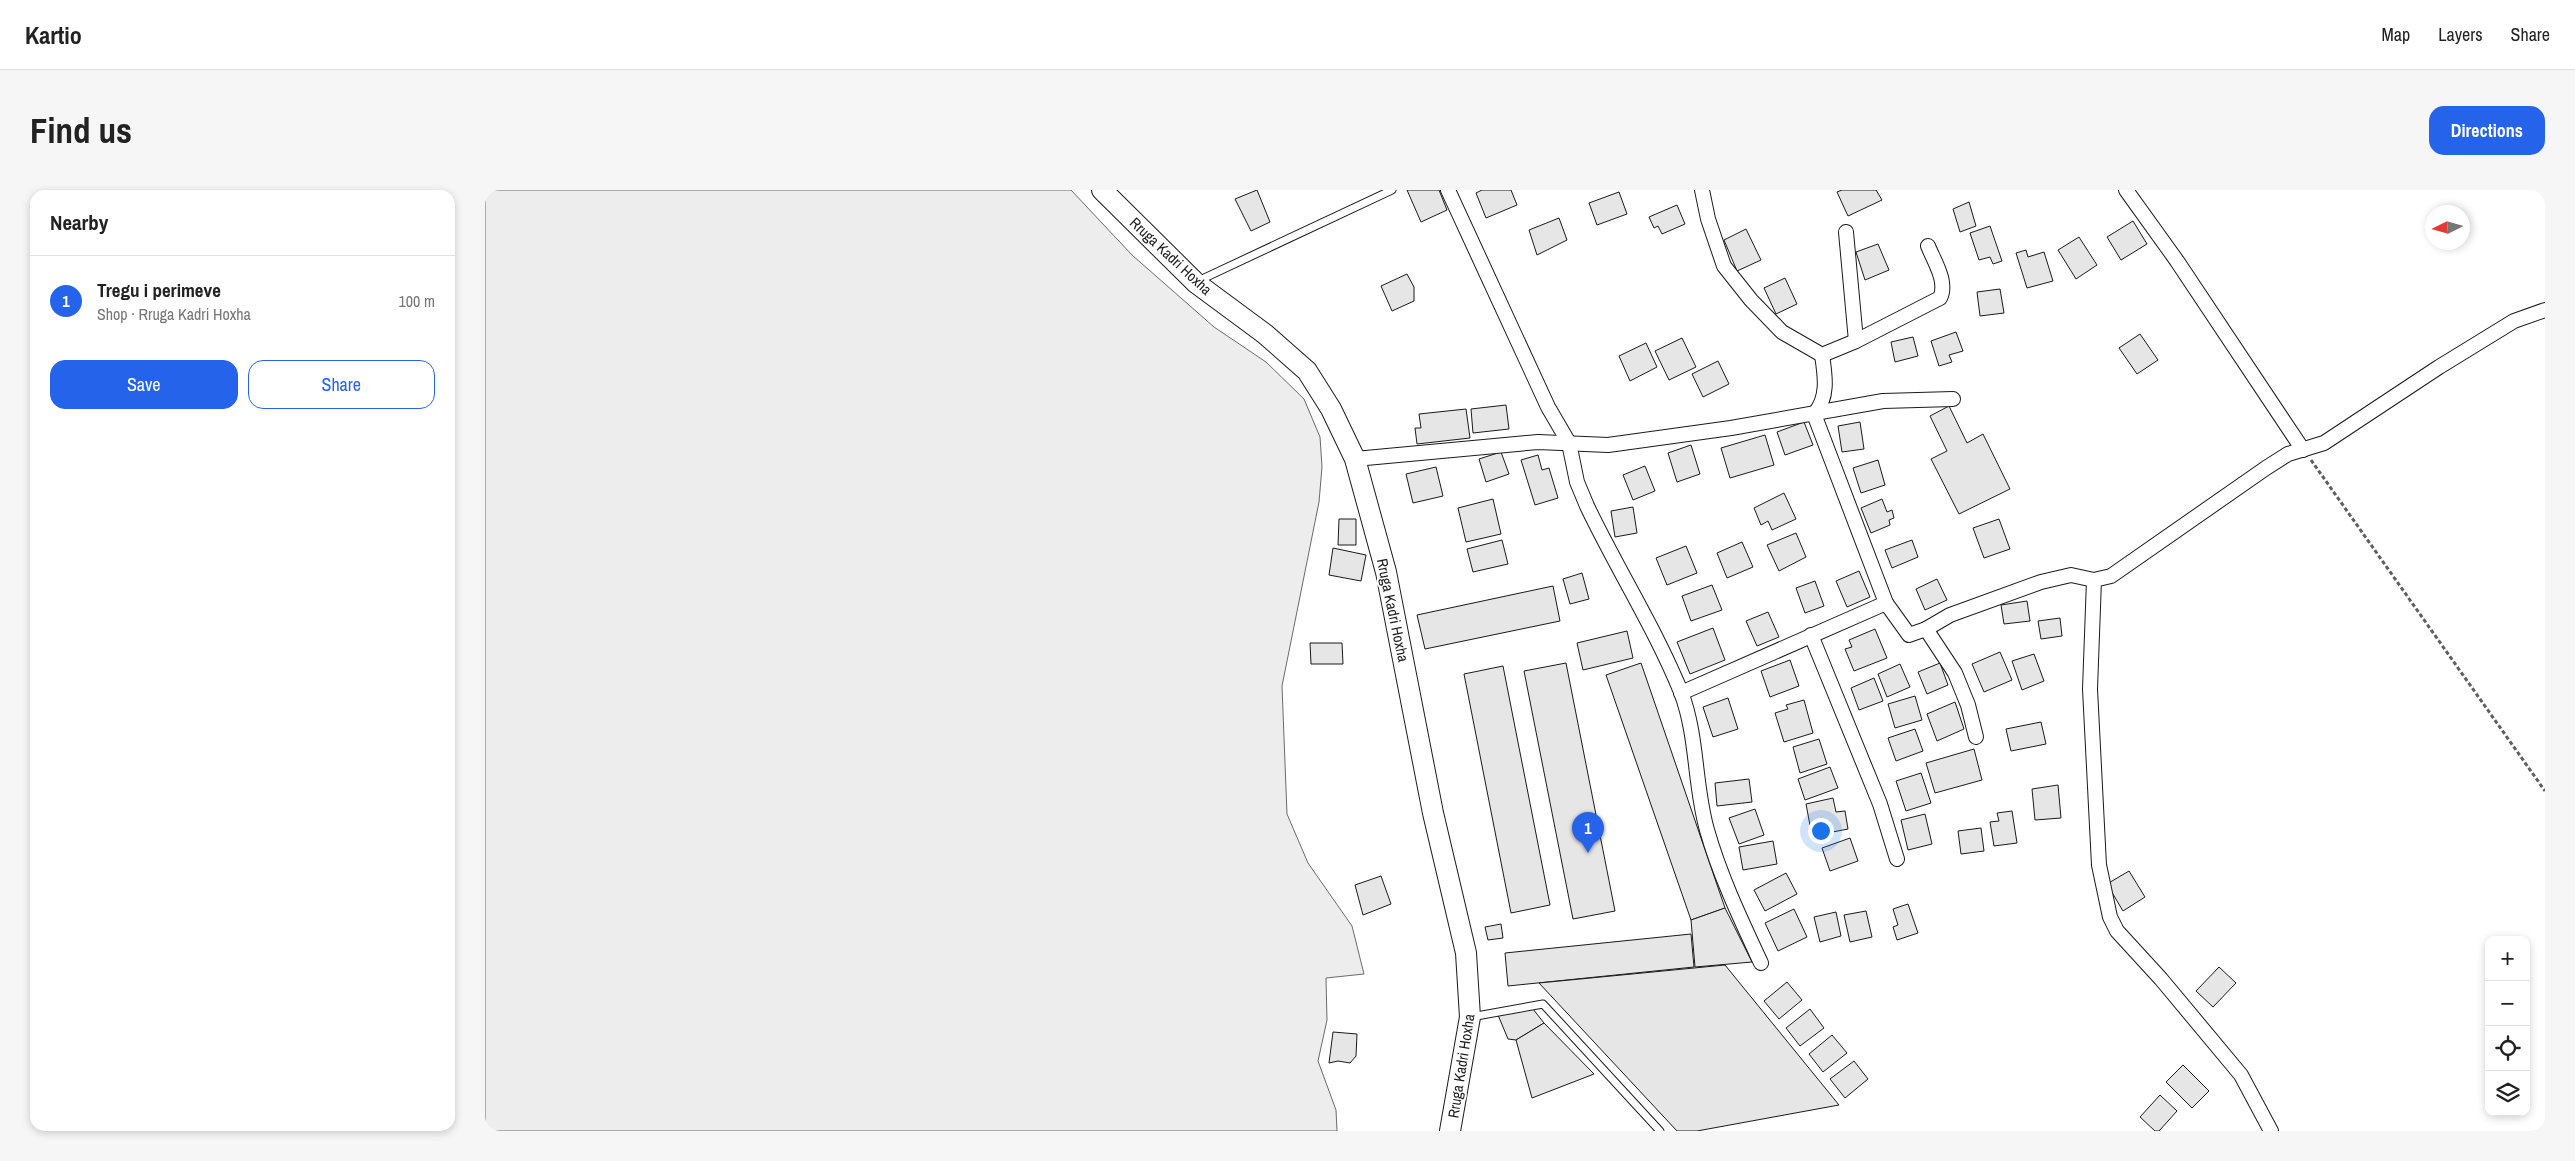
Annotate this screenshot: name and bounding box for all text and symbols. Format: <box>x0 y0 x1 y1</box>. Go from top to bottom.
text: Kartio <box>25 19 82 51</box>
text: Map <box>2382 22 2410 47</box>
text: Layers <box>2438 22 2483 47</box>
text: Share <box>2511 22 2550 47</box>
button: Directions <box>2429 106 2545 155</box>
text: Find us <box>30 107 132 154</box>
north arrow <box>2425 205 2470 250</box>
text: Nearby <box>50 208 108 237</box>
street label: Rruga Kadri Hoxha <box>1125 212 1217 300</box>
text: Tregu i perimeve <box>97 277 221 303</box>
text: 1 <box>62 290 70 312</box>
text: 100 m <box>399 290 435 312</box>
text: Shop · Rruga Kadri Hoxha <box>97 303 251 325</box>
button: Save <box>50 360 238 409</box>
button: Share <box>248 360 435 409</box>
street label: Rruga Kadri Hoxha <box>1372 556 1414 664</box>
pin: 1 <box>1572 812 1604 853</box>
your location <box>1808 818 1834 844</box>
map controls <box>2485 936 2530 1116</box>
button: + <box>2485 936 2530 981</box>
button: − <box>2485 981 2530 1026</box>
street label: Rruga Kadri Hoxha <box>1442 1012 1480 1120</box>
button: locate <box>2485 1026 2530 1071</box>
button: layers <box>2485 1071 2530 1116</box>

